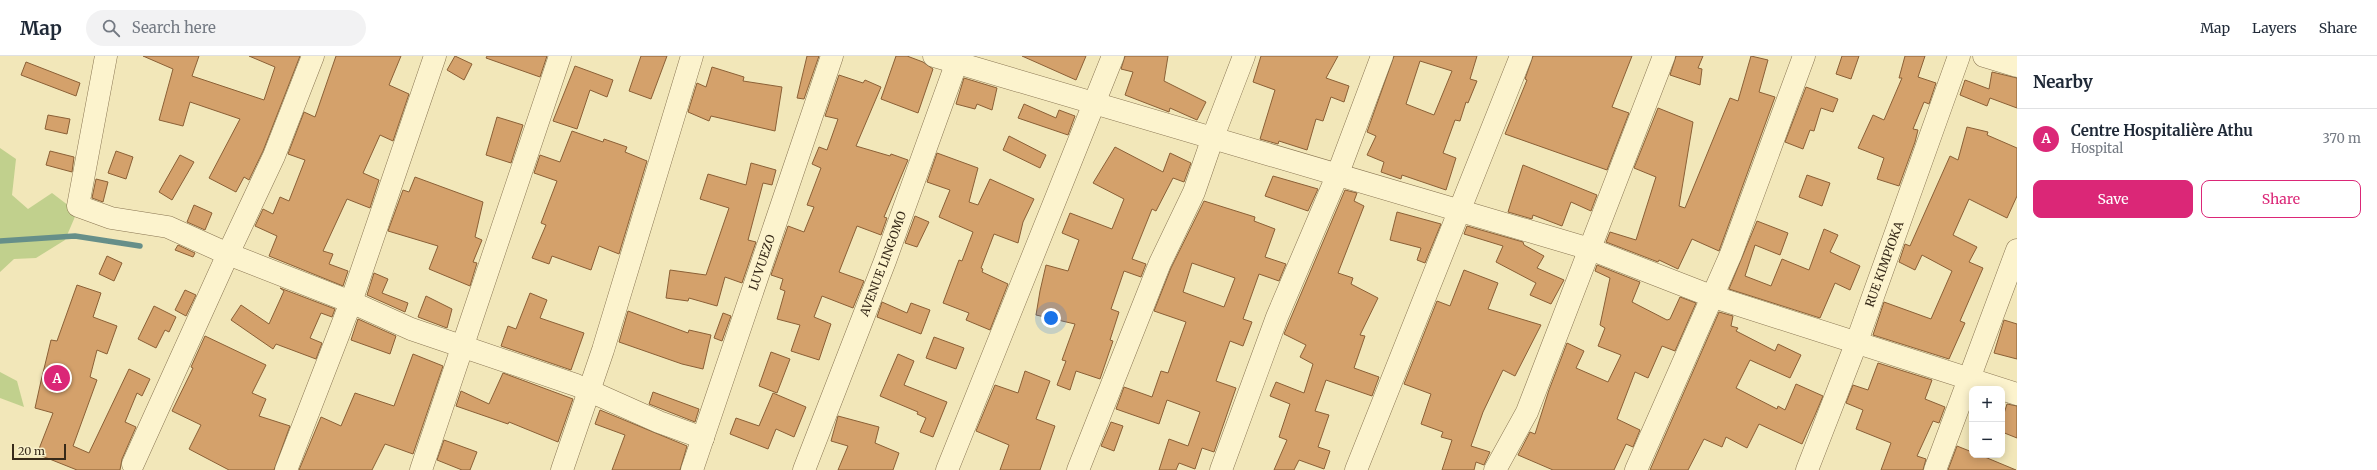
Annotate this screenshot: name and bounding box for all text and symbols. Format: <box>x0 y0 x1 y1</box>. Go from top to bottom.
search box <box>86 10 366 46</box>
text: Map <box>20 16 62 40</box>
icon: search <box>100 17 122 39</box>
text: Search here <box>132 18 216 37</box>
text: Map <box>2200 19 2230 37</box>
text: Layers <box>2252 19 2297 37</box>
text: Share <box>2319 19 2357 37</box>
text: Nearby <box>2033 71 2093 93</box>
text: Centre Hospitalière Athu <box>2071 121 2253 140</box>
text: A <box>2041 130 2051 147</box>
text: 370 m <box>2323 130 2361 147</box>
text: Hospital <box>2071 140 2123 157</box>
button: Save <box>2033 180 2193 218</box>
button: Share <box>2201 180 2361 218</box>
street label: AVENUE LINGOMO <box>856 209 909 319</box>
street label: RUE KIMPIOKA <box>1862 218 1907 309</box>
street label: LUVUEZO <box>745 232 778 292</box>
your location <box>1041 308 1061 328</box>
pin: A <box>44 363 70 393</box>
map controls <box>1969 386 2005 458</box>
button: + <box>1969 386 2005 422</box>
button: − <box>1969 422 2005 458</box>
scale bar <box>12 442 66 461</box>
text: 20 m <box>18 444 45 458</box>

